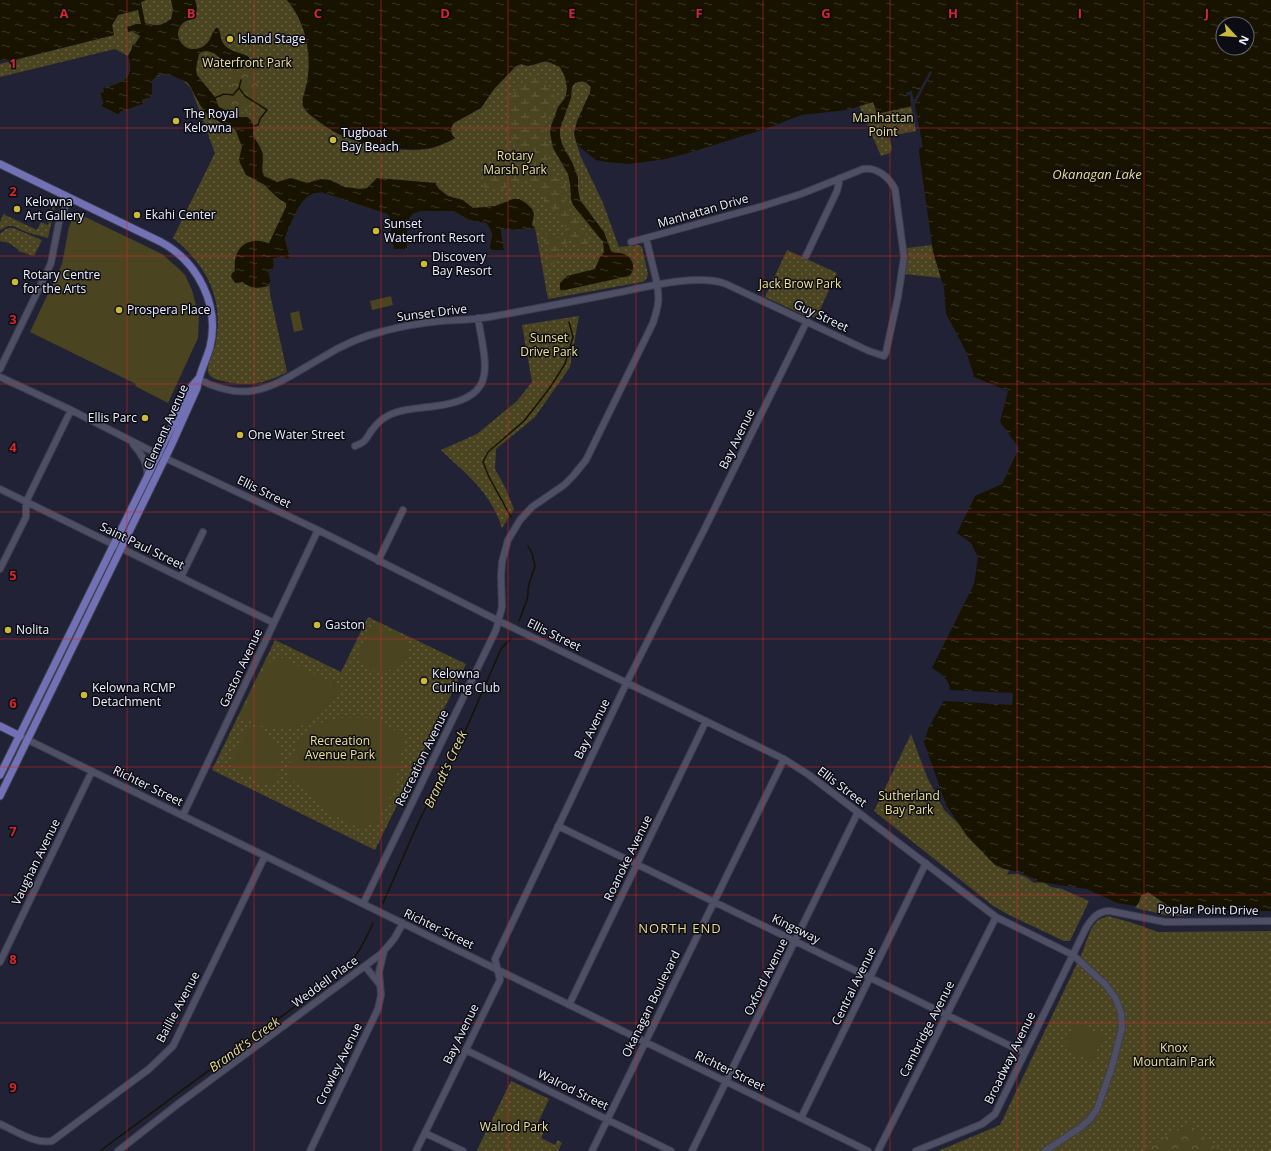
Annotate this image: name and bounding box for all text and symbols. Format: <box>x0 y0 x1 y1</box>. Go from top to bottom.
text: A <box>60 4 69 22</box>
text: B <box>187 4 196 22</box>
text: C <box>314 4 322 22</box>
text: D <box>440 4 450 22</box>
text: E <box>568 4 576 22</box>
text: F <box>695 4 703 22</box>
text: G <box>821 4 831 22</box>
text: H <box>948 4 958 22</box>
text: I <box>1078 4 1082 22</box>
text: J <box>1204 4 1209 22</box>
north arrow <box>1215 16 1255 56</box>
place label: Island Stage <box>238 30 306 47</box>
text: N <box>1236 33 1253 48</box>
marker: Island Stage <box>225 34 235 44</box>
text: 1 <box>9 54 17 72</box>
park label: Waterfront Park <box>202 54 293 71</box>
place label: The Royal Kelowna <box>184 105 238 136</box>
park label: Manhattan Point <box>852 109 914 140</box>
marker: The Royal Kelowna <box>171 116 181 126</box>
place label: Tugboat Bay Beach <box>341 124 399 155</box>
marker: Tugboat Bay Beach <box>328 135 338 145</box>
park label: Rotary Marsh Park <box>483 147 548 178</box>
water label: Okanagan Lake <box>1052 165 1142 183</box>
text: 2 <box>9 182 17 200</box>
street label: Manhattan Drive <box>655 189 751 232</box>
place label: Kelowna Art Gallery <box>25 193 85 224</box>
marker: Kelowna Art Gallery <box>12 204 22 214</box>
place label: Ekahi Center <box>145 206 216 223</box>
marker: Ekahi Center <box>132 210 142 220</box>
place label: Sunset Waterfront Resort <box>384 215 485 246</box>
marker: Sunset Waterfront Resort <box>371 226 381 236</box>
place label: Discovery Bay Resort <box>432 248 492 279</box>
marker: Discovery Bay Resort <box>419 259 429 269</box>
place label: Rotary Centre for the Arts <box>23 266 100 297</box>
park label: Jack Brow Park <box>758 275 842 292</box>
marker: Rotary Centre for the Arts <box>10 277 20 287</box>
street label: Guy Street <box>791 295 851 336</box>
street label: Sunset Drive <box>396 300 468 325</box>
place label: Prospera Place <box>127 301 210 318</box>
marker: Prospera Place <box>114 305 124 315</box>
text: 3 <box>9 310 17 328</box>
park label: Sunset Drive Park <box>520 329 578 360</box>
street label: Clement Avenue <box>139 381 192 472</box>
street label: Bay Avenue <box>715 405 759 472</box>
place label: Ellis Parc <box>88 409 137 426</box>
marker: Ellis Parc <box>140 413 150 423</box>
place label: One Water Street <box>248 426 345 443</box>
marker: One Water Street <box>235 430 245 440</box>
text: 4 <box>9 438 17 456</box>
street label: Ellis Street <box>234 471 294 512</box>
street label: Saint Paul Street <box>97 518 187 573</box>
text: 5 <box>9 566 17 584</box>
street label: Ellis Street <box>524 614 584 655</box>
place label: Gaston <box>325 616 365 633</box>
marker: Gaston <box>312 620 322 630</box>
place label: Nolita <box>16 621 49 638</box>
marker: Nolita <box>3 625 13 635</box>
street label: Gaston Avenue <box>215 626 266 710</box>
place label: Kelowna Curling Club <box>432 665 500 696</box>
marker: Kelowna Curling Club <box>419 676 429 686</box>
place label: Kelowna RCMP Detachment <box>92 679 176 710</box>
marker: Kelowna RCMP Detachment <box>79 690 89 700</box>
text: 6 <box>9 694 17 712</box>
street label: Bay Avenue <box>570 695 614 762</box>
street label: Recreation Avenue <box>391 707 452 809</box>
water label: Brandt's Creek <box>419 727 471 811</box>
park label: Recreation Avenue Park <box>305 732 376 763</box>
street label: Richter Street <box>110 761 186 810</box>
street label: Ellis Street <box>814 762 871 811</box>
park label: Sutherland Bay Park <box>878 787 940 818</box>
street label: Roanoke Avenue <box>599 812 656 904</box>
street label: Vaughan Avenue <box>7 816 64 908</box>
text: 7 <box>9 822 17 840</box>
street label: Poplar Point Drive <box>1157 900 1259 919</box>
street label: Richter Street <box>401 904 477 953</box>
street label: Kingsway <box>769 910 824 948</box>
district label: NORTH END <box>638 919 722 937</box>
street label: Oxford Avenue <box>739 935 792 1018</box>
street label: Central Avenue <box>827 943 880 1028</box>
street label: Okanagan Boulevard <box>617 947 684 1060</box>
text: 8 <box>9 950 17 968</box>
street label: Weddell Place <box>288 952 361 1011</box>
street label: Baillie Avenue <box>152 968 204 1045</box>
street label: Cambridge Avenue <box>895 977 958 1080</box>
street label: Bay Avenue <box>439 1000 483 1067</box>
street label: Broadway Avenue <box>980 1009 1039 1107</box>
water label: Brandt's Creek <box>205 1012 284 1076</box>
street label: Crowley Avenue <box>311 1020 366 1108</box>
park label: Knox Mountain Park <box>1133 1039 1216 1070</box>
street label: Richter Street <box>692 1046 768 1095</box>
street label: Walrod Street <box>535 1065 611 1114</box>
text: 9 <box>9 1078 17 1096</box>
park label: Walrod Park <box>480 1118 549 1135</box>

